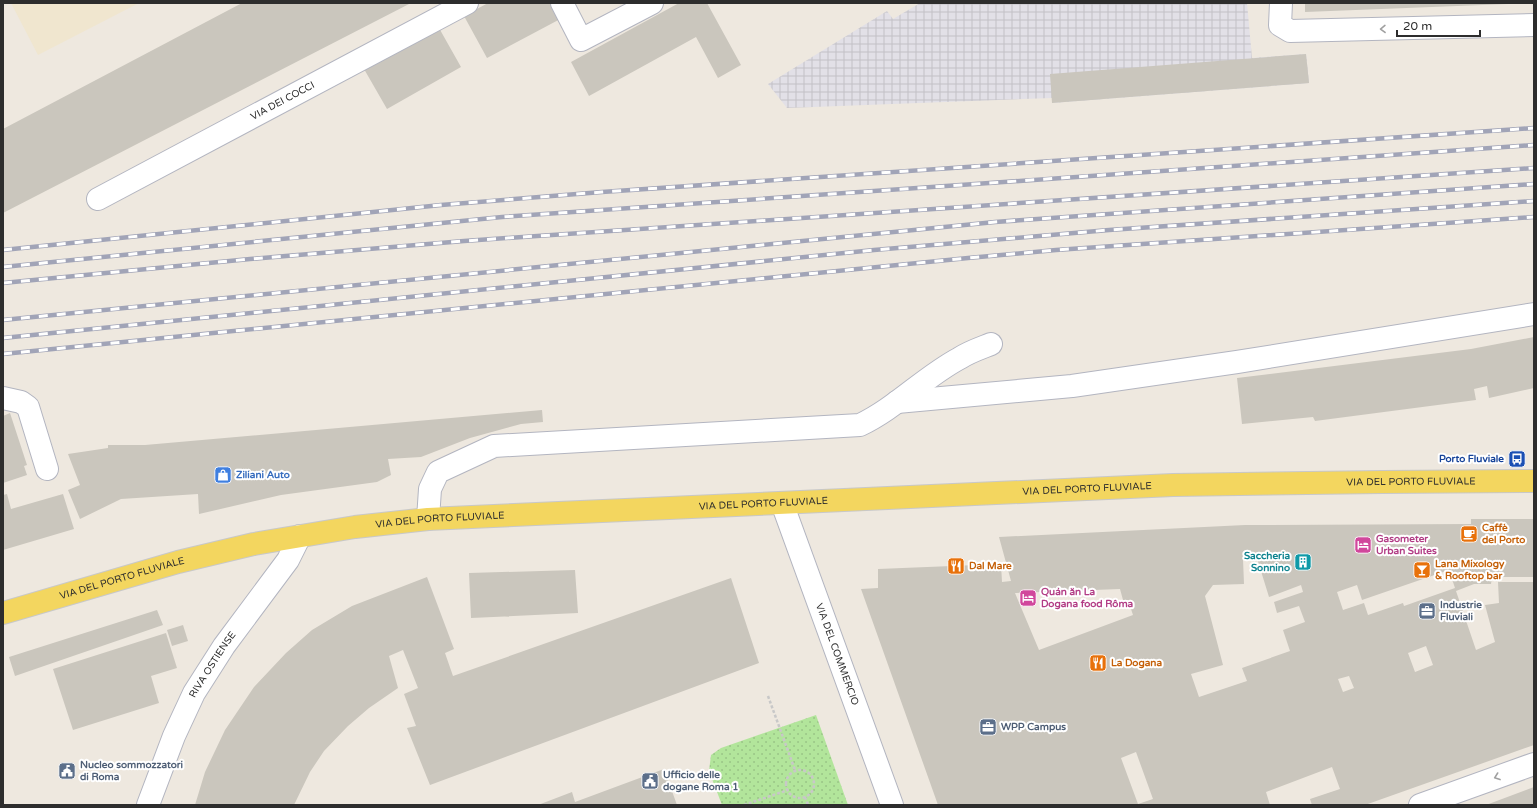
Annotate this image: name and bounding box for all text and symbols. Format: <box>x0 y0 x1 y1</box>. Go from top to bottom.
scale bar <box>1397 12 1480 38</box>
text: 20 m <box>1403 19 1432 33</box>
one-way arrow <box>1380 25 1386 33</box>
street label: VIA DEI COCCI <box>249 79 317 123</box>
bus stop icon: Porto Fluviale <box>1507 449 1527 469</box>
place label: Porto Fluviale <box>1439 453 1504 465</box>
shop icon: Ziliani Auto <box>213 465 233 485</box>
place label: Ziliani Auto <box>236 469 290 481</box>
street label: VIA DEL PORTO FLUVIALE <box>1346 475 1476 489</box>
street label: VIA DEL PORTO FLUVIALE <box>1022 480 1152 498</box>
street label: VIA DEL PORTO FLUVIALE <box>698 495 828 513</box>
street label: VIA DEL PORTO FLUVIALE <box>375 510 505 531</box>
place label: Caffè del Porto <box>1482 522 1525 546</box>
cafe icon: Caffè del Porto <box>1459 524 1479 544</box>
place label: Gasometer Urban Suites <box>1376 533 1437 557</box>
hotel icon: Gasometer Urban Suites <box>1353 535 1373 555</box>
place label: Saccheria Sonnino <box>1244 550 1290 574</box>
building icon: Saccheria Sonnino <box>1293 552 1313 572</box>
street label: VIA DEL PORTO FLUVIALE <box>58 555 186 602</box>
restaurant icon: Dal Mare <box>946 556 966 576</box>
place label: Lana Mixology & Rooftop bar <box>1435 558 1505 582</box>
place label: Dal Mare <box>969 560 1012 572</box>
bar icon: Lana Mixology & Rooftop bar <box>1412 560 1432 580</box>
place label: Quán ăn La Dogana food Rôma <box>1041 586 1134 610</box>
hotel icon: Quán ăn La Dogana food Rôma <box>1018 588 1038 608</box>
place label: Industrie Fluviali <box>1440 599 1482 623</box>
office icon: Industrie Fluviali <box>1417 601 1437 621</box>
street label: VIA DEL COMMERCIO <box>813 602 861 707</box>
street label: RIVA OSTIENSE <box>187 629 239 699</box>
restaurant icon: La Dogana <box>1088 653 1108 673</box>
place label: La Dogana <box>1111 657 1162 669</box>
office icon: WPP Campus <box>978 717 998 737</box>
place label: WPP Campus <box>1001 721 1066 733</box>
place label: Nucleo sommozzatori di Roma <box>80 759 184 783</box>
public building icon: Nucleo sommozzatori di Roma <box>57 761 77 781</box>
place label: Ufficio delle dogane Roma 1 <box>663 769 739 793</box>
public building icon: Ufficio delle dogane Roma 1 <box>640 771 660 791</box>
one-way arrow <box>1494 772 1501 781</box>

